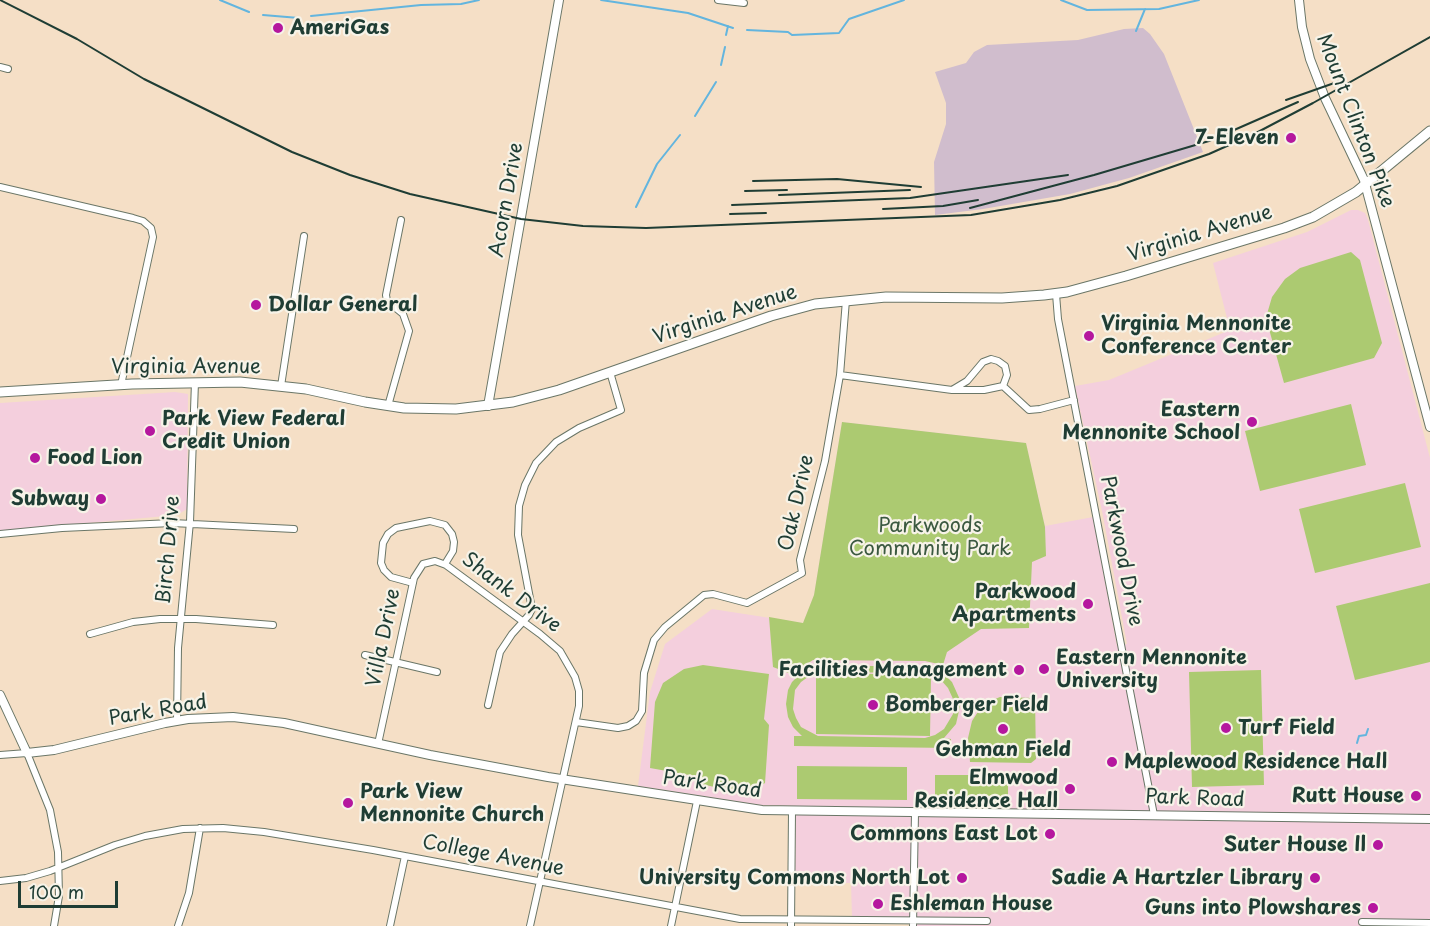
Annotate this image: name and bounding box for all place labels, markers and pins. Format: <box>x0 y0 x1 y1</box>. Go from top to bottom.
place label: AmeriGas <box>290 16 389 40</box>
marker: AmeriGas <box>271 21 285 35</box>
place label: 7-Eleven <box>1195 126 1279 150</box>
marker: 7-Eleven <box>1284 131 1298 145</box>
place label: Dollar General <box>268 293 417 317</box>
marker: Dollar General <box>249 298 263 312</box>
place label: Virginia Mennonite Conference Center <box>1101 312 1291 359</box>
marker: Virginia Mennonite Conference Center <box>1082 329 1096 343</box>
place label: Eastern Mennonite School <box>1062 398 1240 445</box>
place label: Park View Federal Credit Union <box>162 407 345 454</box>
marker: Eastern Mennonite School <box>1245 415 1259 429</box>
marker: Park View Federal Credit Union <box>143 424 157 438</box>
place label: Food Lion <box>47 446 143 470</box>
marker: Food Lion <box>28 451 42 465</box>
place label: Subway <box>11 487 89 511</box>
marker: Subway <box>94 492 108 506</box>
place label: Parkwood Apartments <box>952 580 1076 627</box>
marker: Parkwood Apartments <box>1081 597 1095 611</box>
place label: Eastern Mennonite University <box>1056 646 1247 693</box>
place label: Facilities Management <box>779 658 1007 682</box>
marker: Eastern Mennonite University <box>1037 662 1051 676</box>
marker: Facilities Management <box>1012 663 1026 677</box>
place label: Bomberger Field <box>885 693 1048 717</box>
marker: Bomberger Field <box>866 698 880 712</box>
place label: Turf Field <box>1238 716 1335 740</box>
marker: Turf Field <box>1219 721 1233 735</box>
marker: Gehman Field <box>996 722 1010 736</box>
place label: Gehman Field <box>935 738 1071 762</box>
place label: Maplewood Residence Hall <box>1124 750 1387 774</box>
marker: Maplewood Residence Hall <box>1105 755 1119 769</box>
place label: Elmwood Residence Hall <box>914 766 1058 813</box>
place label: Park View Mennonite Church <box>360 780 544 827</box>
marker: Elmwood Residence Hall <box>1063 782 1077 796</box>
place label: Rutt House <box>1292 784 1404 808</box>
marker: Rutt House <box>1409 789 1423 803</box>
marker: Park View Mennonite Church <box>341 796 355 810</box>
place label: Commons East Lot <box>850 822 1038 846</box>
marker: Commons East Lot <box>1043 827 1057 841</box>
place label: Suter House ll <box>1224 833 1366 857</box>
marker: Suter House ll <box>1371 838 1385 852</box>
place label: University Commons North Lot <box>639 866 950 890</box>
place label: Sadie A Hartzler Library <box>1051 866 1303 890</box>
marker: University Commons North Lot <box>955 871 969 885</box>
marker: Sadie A Hartzler Library <box>1308 871 1322 885</box>
place label: Eshleman House <box>890 892 1053 916</box>
place label: Guns into Plowshares <box>1145 896 1361 920</box>
marker: Eshleman House <box>871 897 885 911</box>
marker: Guns into Plowshares <box>1366 901 1380 915</box>

